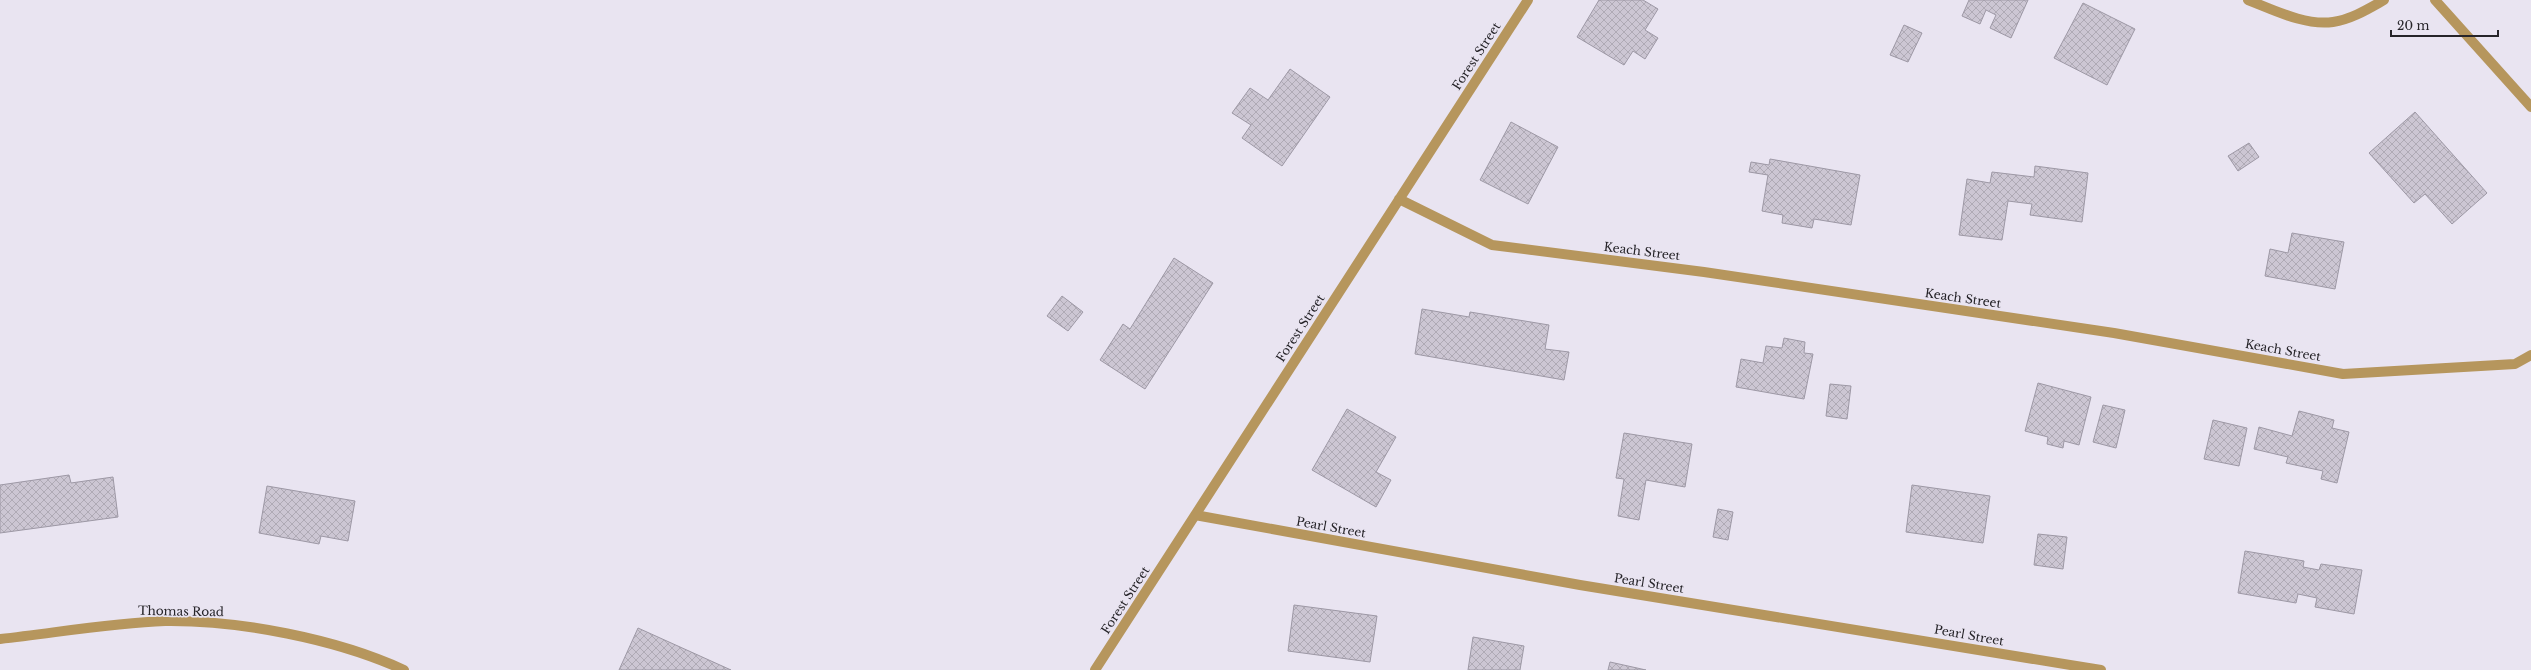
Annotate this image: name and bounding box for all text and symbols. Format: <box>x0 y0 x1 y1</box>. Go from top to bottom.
scale bar <box>2391 12 2498 38</box>
text: 20 m <box>2397 18 2429 33</box>
street label: Forest Street <box>1449 19 1504 93</box>
street label: Keach Street <box>1603 239 1682 263</box>
street label: Keach Street <box>1924 285 2003 311</box>
street label: Forest Street <box>1273 291 1328 365</box>
street label: Keach Street <box>2244 336 2323 364</box>
street label: Pearl Street <box>1295 513 1368 541</box>
street label: Forest Street <box>1098 563 1153 637</box>
street label: Pearl Street <box>1613 570 1685 596</box>
street label: Thomas Road <box>138 603 224 619</box>
street label: Pearl Street <box>1933 621 2006 649</box>

